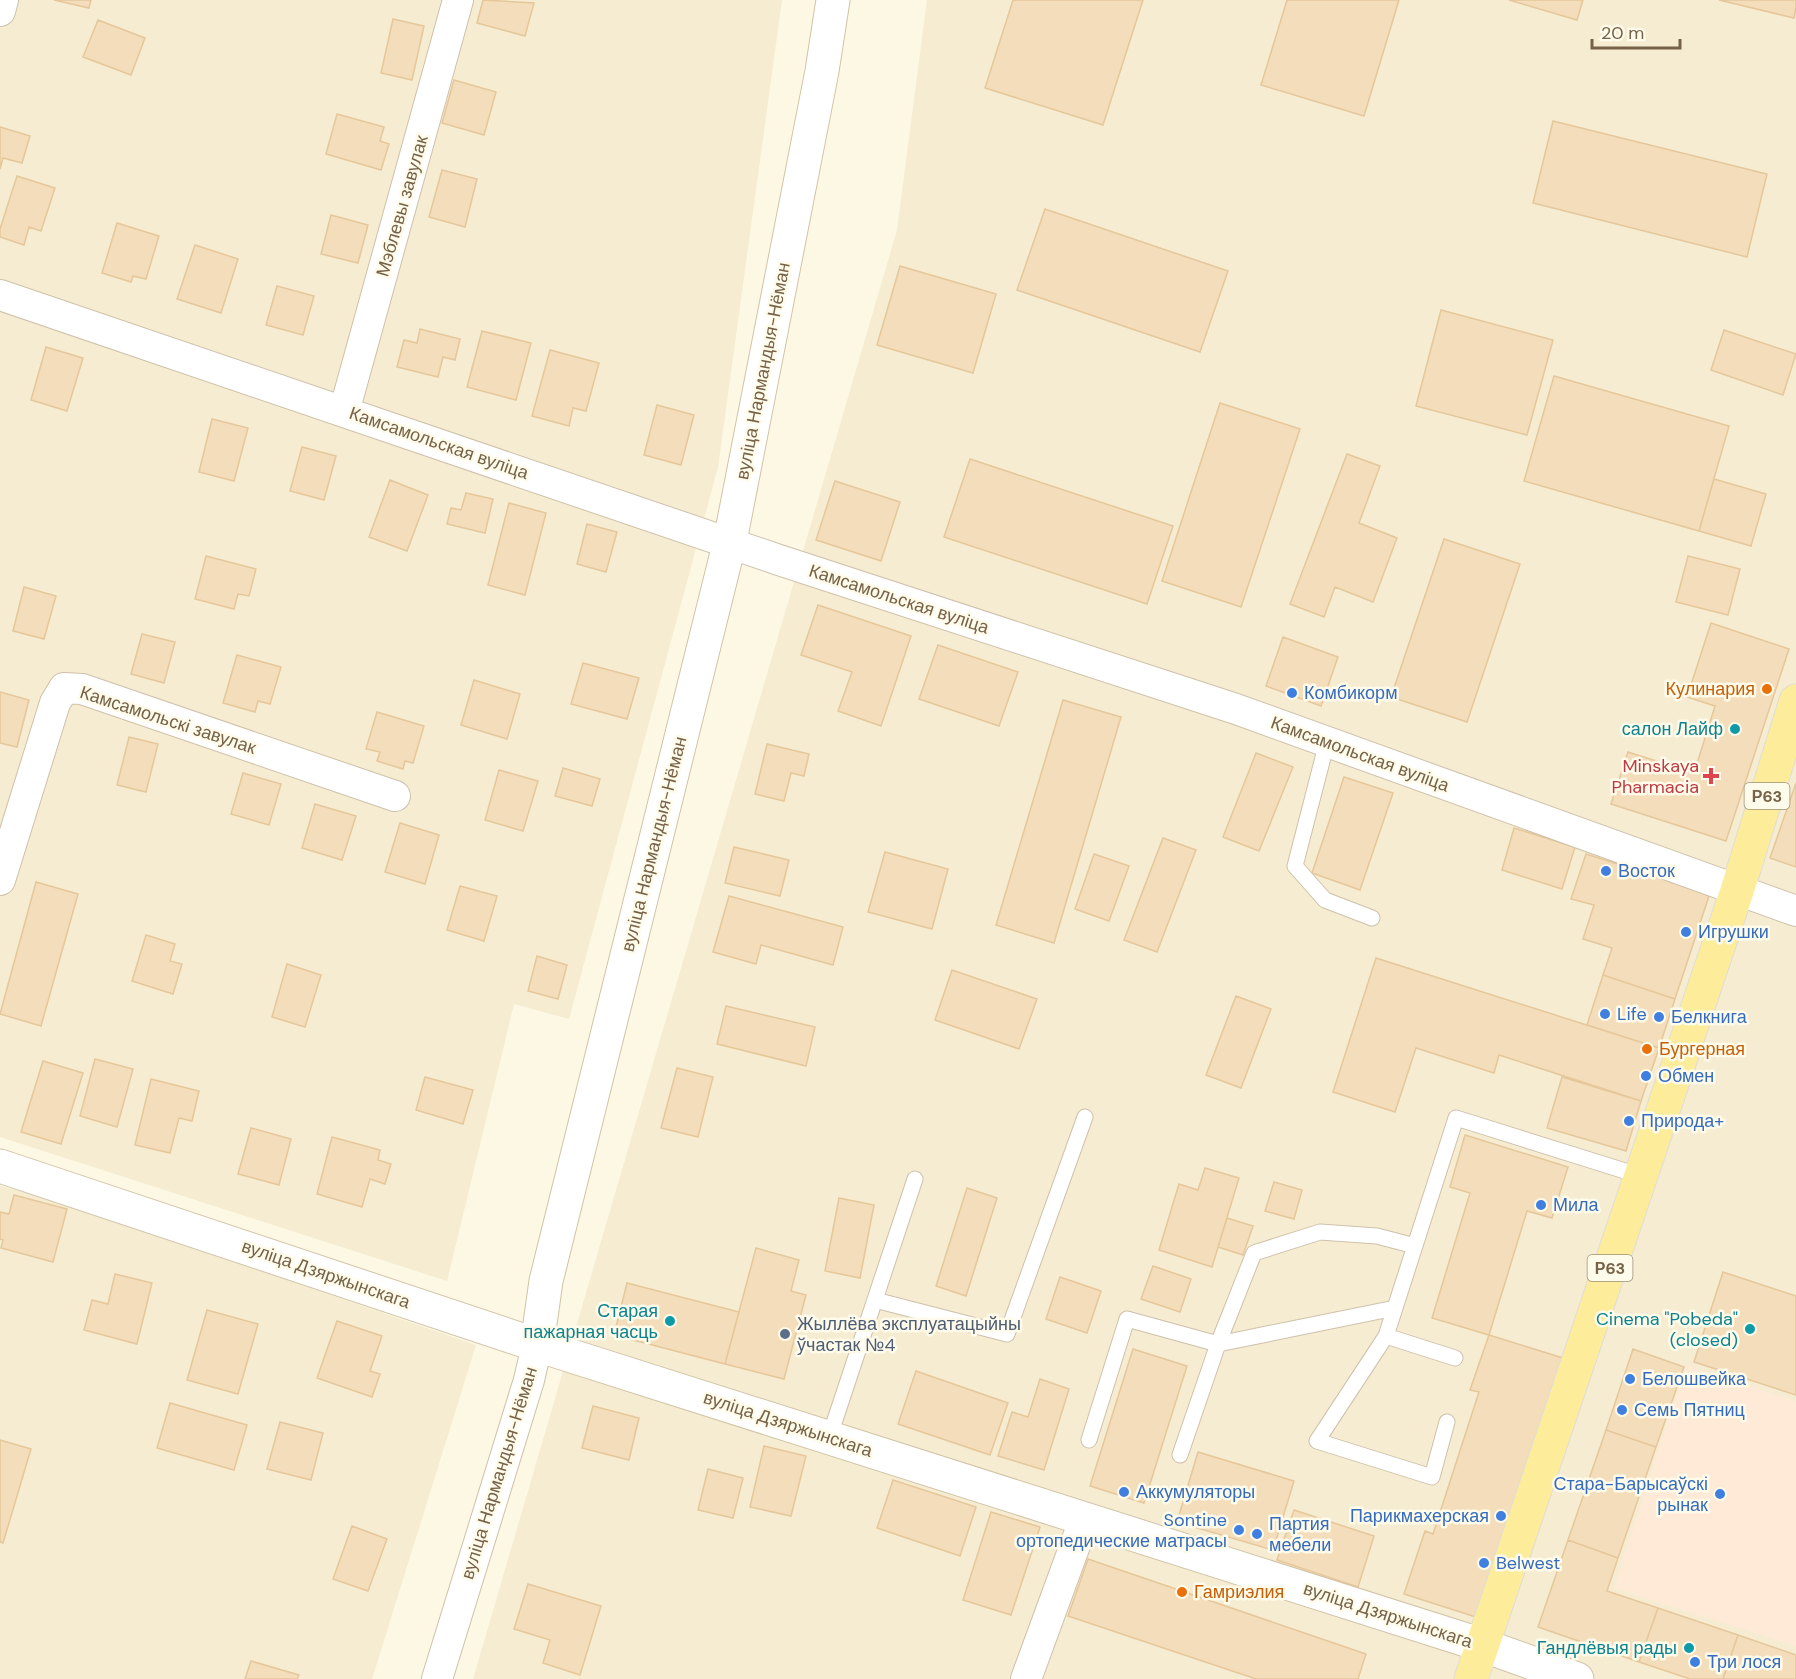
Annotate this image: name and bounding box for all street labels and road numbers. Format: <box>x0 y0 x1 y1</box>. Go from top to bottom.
street label: Мэблевы завулак <box>370 132 434 280</box>
street label: вуліца Нармандыя-Нёман <box>730 260 796 482</box>
street label: Камсамольская вуліца <box>346 401 533 485</box>
street label: Камсамольская вуліца <box>806 559 993 640</box>
street label: Камсамольскі завулак <box>77 680 259 760</box>
street label: Камсамольская вуліца <box>1267 711 1453 798</box>
street label: вуліца Нармандыя-Нёман <box>616 734 692 954</box>
road number: Р63 <box>1744 783 1790 809</box>
street label: вуліца Дзяржынскага <box>239 1234 414 1314</box>
road number: Р63 <box>1588 1255 1632 1281</box>
street label: вуліца Нармандыя-Нёман <box>455 1364 543 1582</box>
street label: вуліца Дзяржынскага <box>700 1385 877 1463</box>
street label: вуліца Дзяржынскага <box>1300 1576 1477 1654</box>

